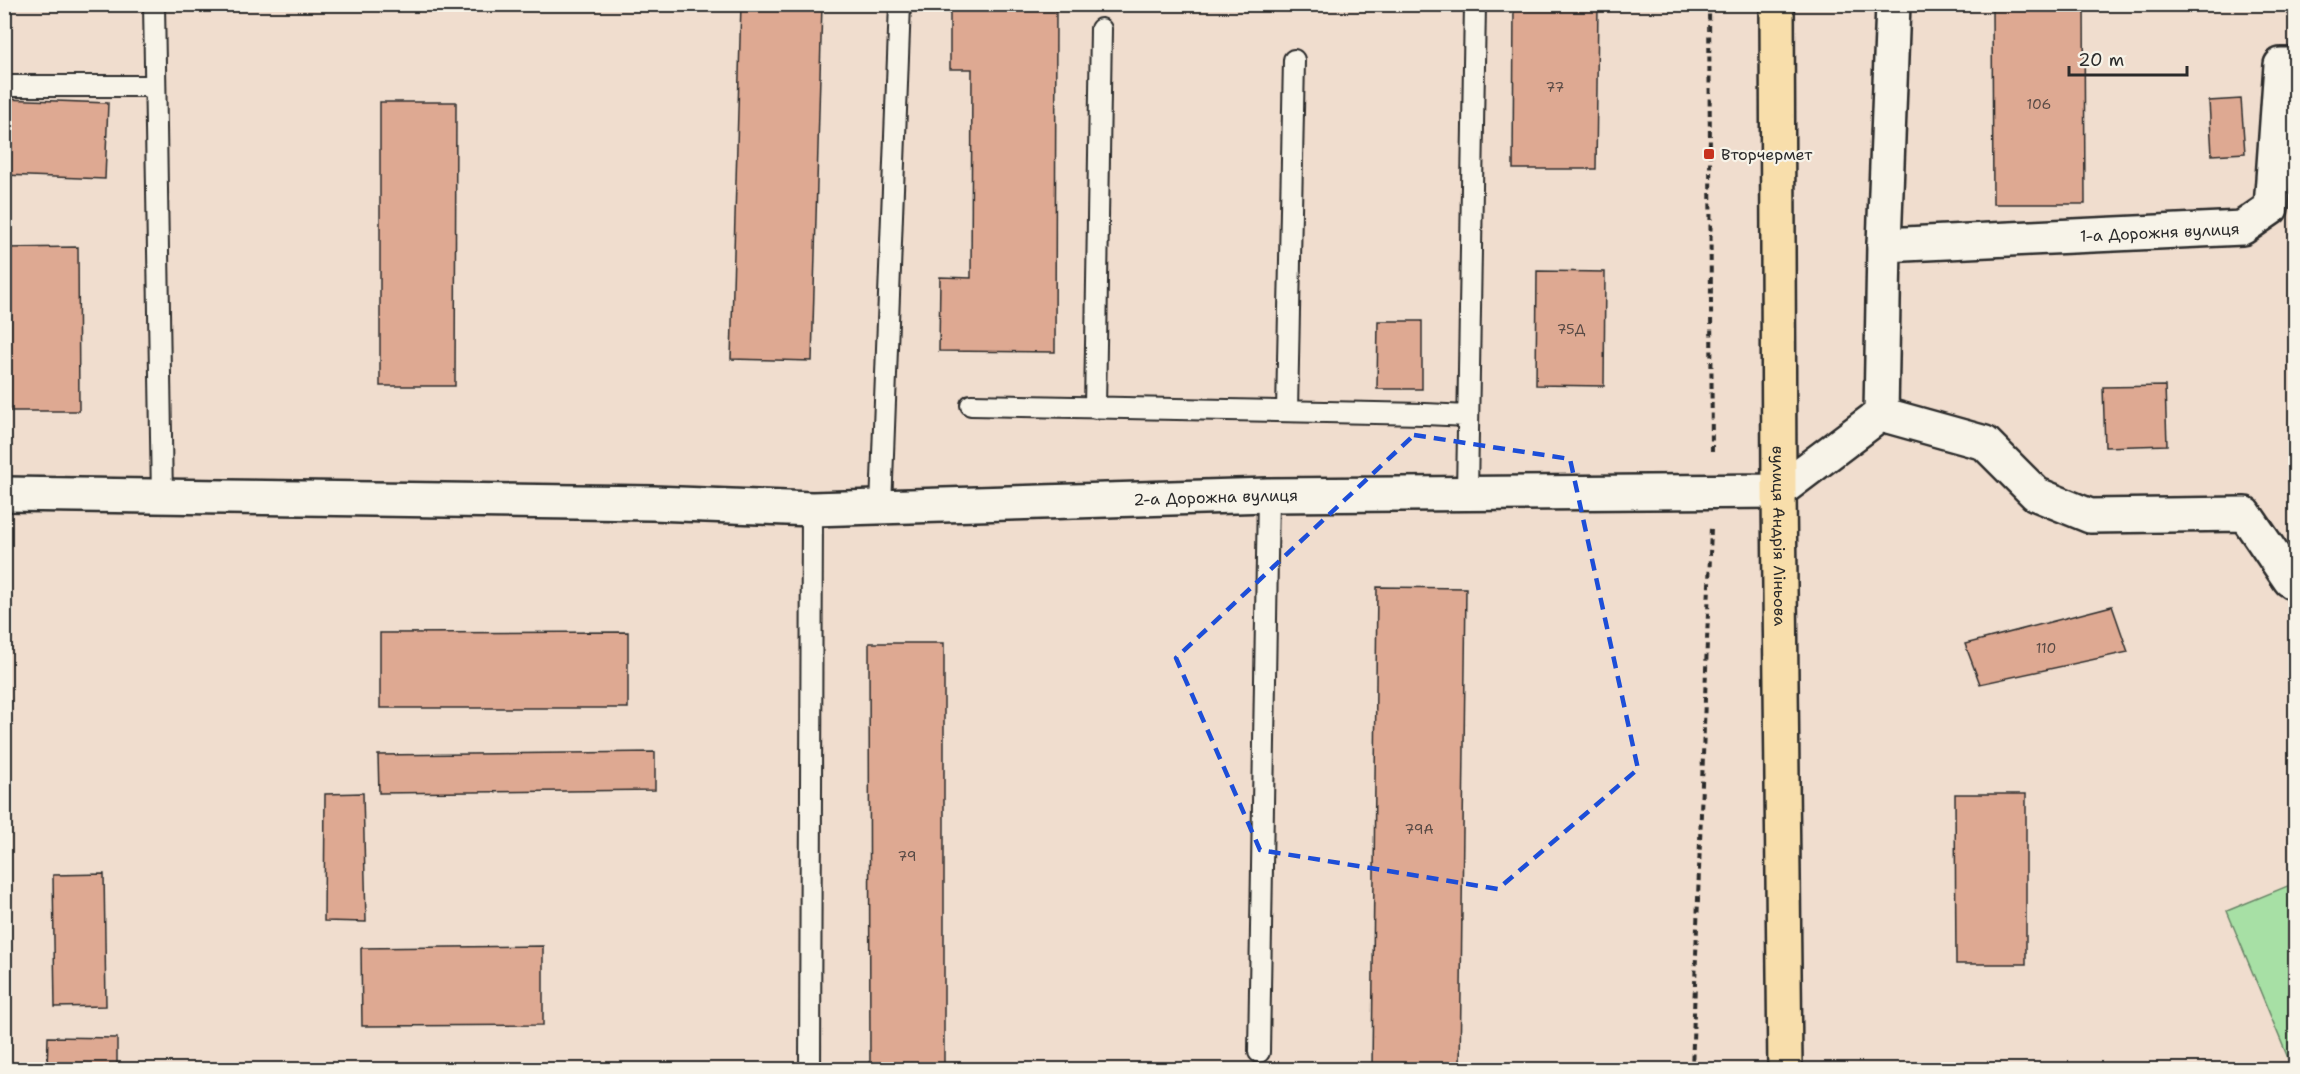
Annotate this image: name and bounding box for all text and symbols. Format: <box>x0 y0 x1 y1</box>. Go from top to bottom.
scale bar <box>2069 39 2188 77</box>
text: 20 m <box>2078 48 2124 72</box>
house number: 77 <box>1546 78 1564 96</box>
house number: 106 <box>2027 95 2051 113</box>
place label: Вторчермет <box>1721 144 1813 165</box>
marker: Вторчермет <box>1702 147 1716 161</box>
street label: 1-а Дорожня вулиця <box>2079 218 2240 246</box>
house number: 75Д <box>1557 320 1586 338</box>
street label: вулиця Андрія Ліньова <box>1768 446 1791 626</box>
street label: 2-а Дорожна вулиця <box>1133 484 1298 510</box>
house number: 110 <box>2036 639 2056 657</box>
house number: 79А <box>1404 820 1434 838</box>
house number: 79 <box>897 847 917 865</box>

